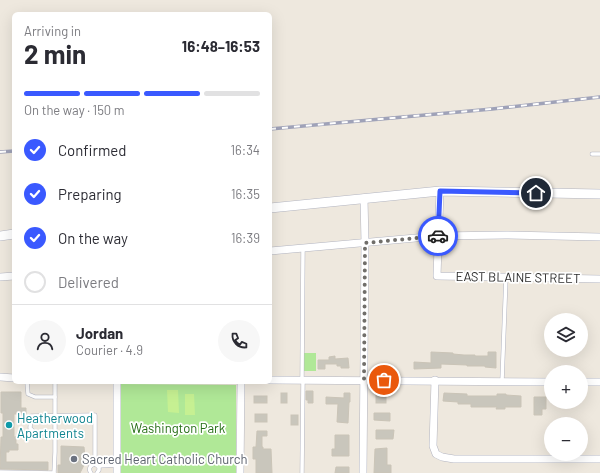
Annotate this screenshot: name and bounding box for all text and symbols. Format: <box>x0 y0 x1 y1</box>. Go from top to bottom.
text: Arriving in <box>24 23 81 39</box>
text: 16:48–16:53 <box>182 37 260 55</box>
text: 2 min <box>24 38 86 69</box>
text: On the way · 150 m <box>24 102 125 118</box>
icon: check <box>24 139 46 161</box>
text: Confirmed <box>58 141 126 159</box>
text: 16:34 <box>230 142 260 158</box>
pin <box>519 176 553 210</box>
icon: home <box>525 182 547 204</box>
icon: check <box>24 183 46 205</box>
text: Preparing <box>58 185 122 203</box>
text: 16:35 <box>231 186 260 202</box>
courier <box>418 216 458 256</box>
icon: car <box>427 225 449 247</box>
icon: check <box>24 227 46 249</box>
text: On the way <box>58 229 128 247</box>
text: 16:39 <box>231 230 260 246</box>
street label: EAST BLAINE STREET <box>455 268 581 286</box>
text: Delivered <box>58 273 119 291</box>
map controls <box>544 313 588 461</box>
button: layers <box>544 313 588 357</box>
button: person <box>24 320 66 362</box>
button: phone <box>218 320 260 362</box>
text: Jordan <box>76 324 123 342</box>
text: Courier · 4.9 <box>76 342 143 358</box>
pin <box>367 363 401 397</box>
button: + <box>544 365 588 409</box>
icon: bag <box>373 369 395 391</box>
place label: Heatherwood Apartments <box>17 410 93 441</box>
button: − <box>544 417 588 461</box>
marker: Heatherwood Apartments <box>4 420 14 430</box>
park label: Washington Park <box>131 420 226 436</box>
place label: Sacred Heart Catholic Church <box>82 451 248 467</box>
marker: Sacred Heart Catholic Church <box>69 454 79 464</box>

